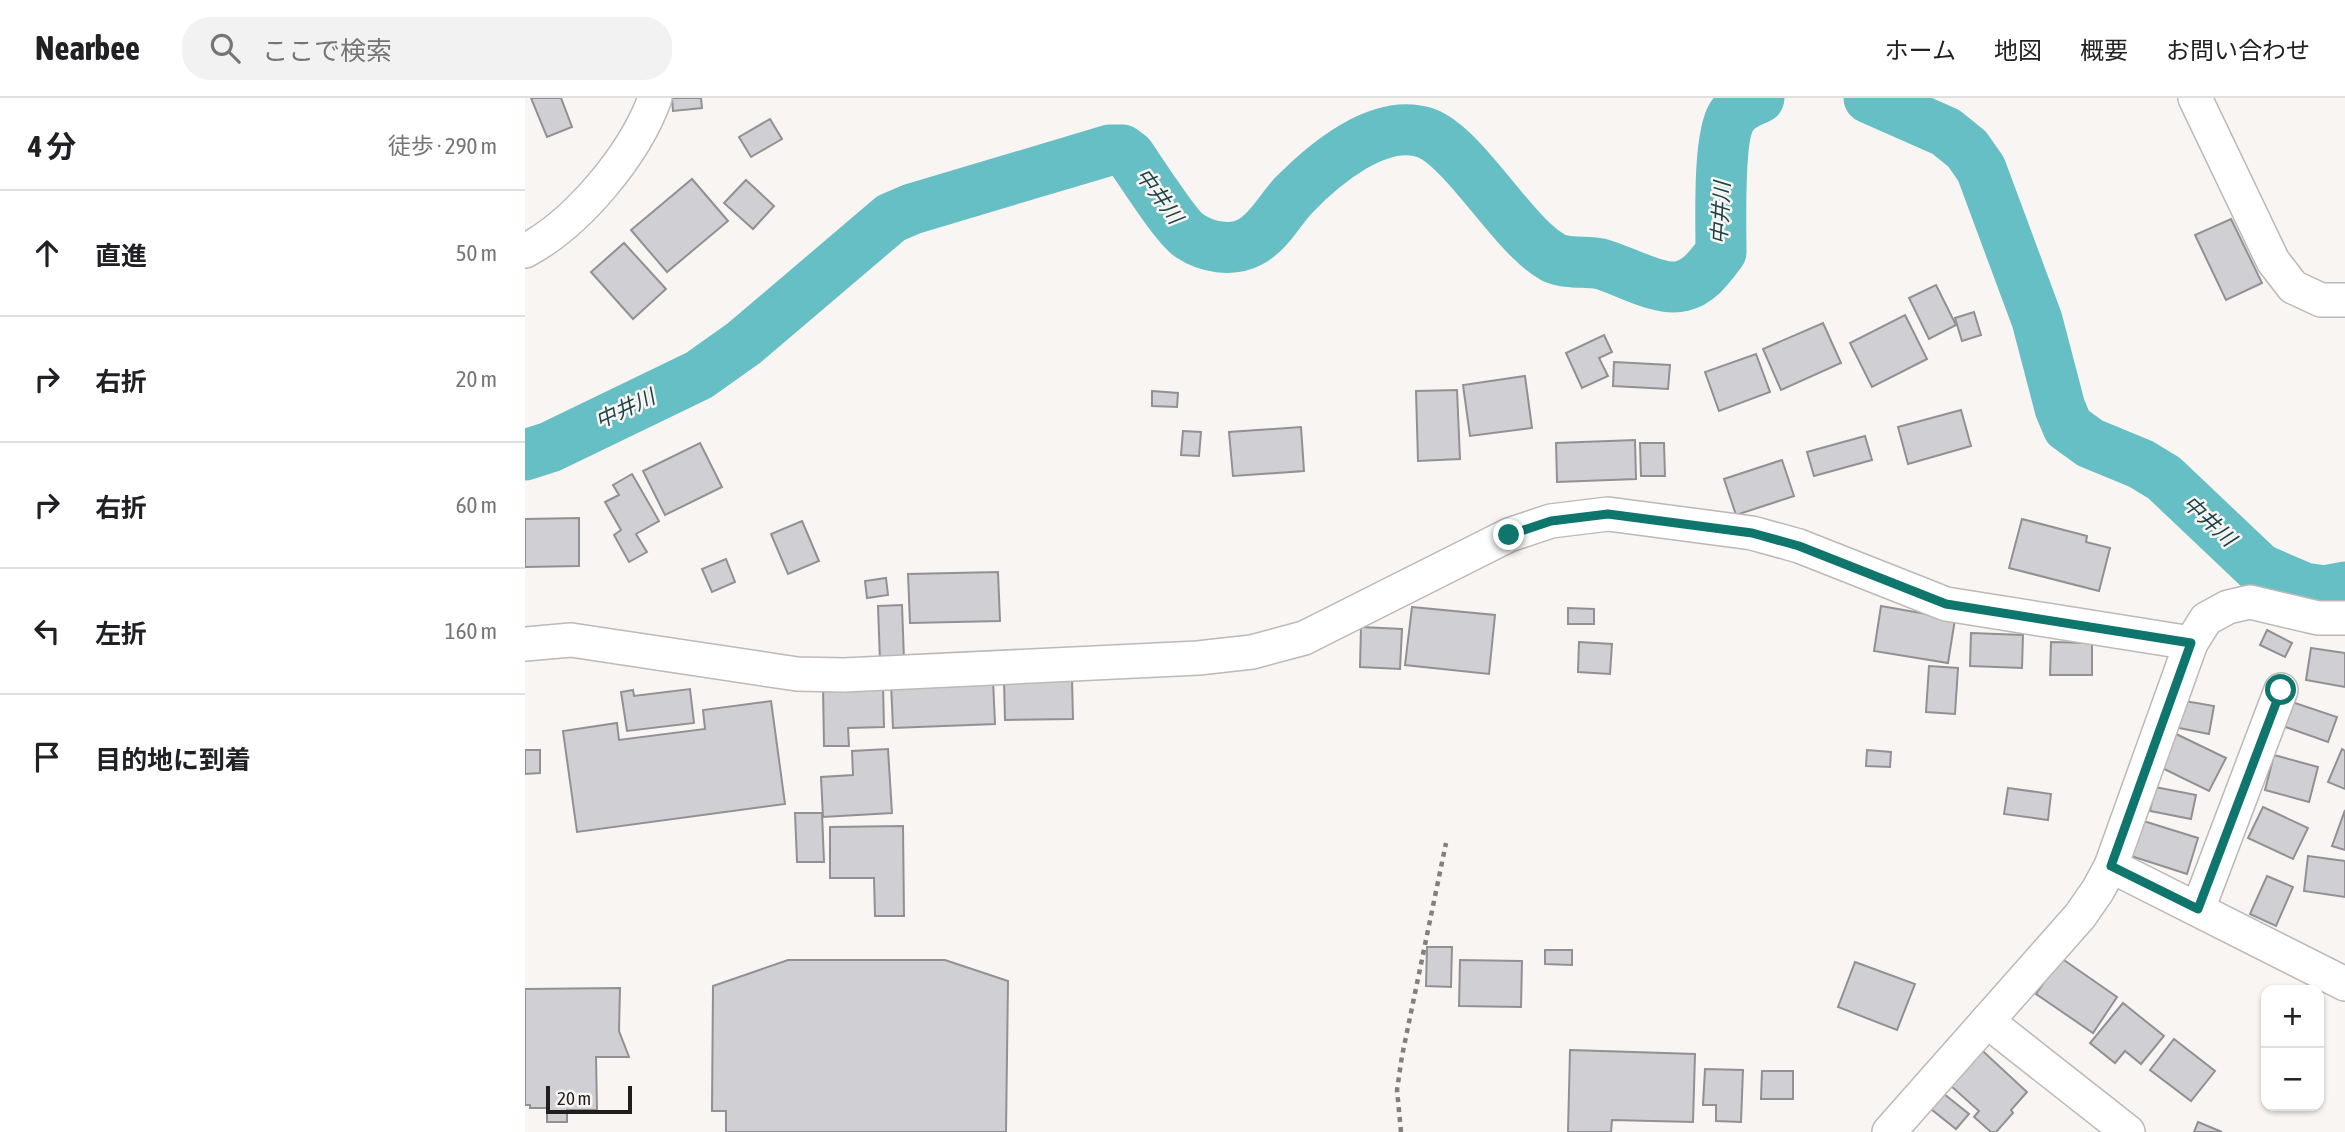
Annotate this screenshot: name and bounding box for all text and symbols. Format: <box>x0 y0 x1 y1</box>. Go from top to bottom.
search box <box>182 17 672 80</box>
text: Nearbee <box>35 29 140 67</box>
icon: search <box>206 29 244 67</box>
text: ここで検索 <box>262 36 392 66</box>
text: ホーム <box>1885 37 1956 64</box>
text: 地図 <box>1994 37 2042 64</box>
text: 概要 <box>2080 37 2128 64</box>
text: お問い合わせ <box>2166 37 2310 64</box>
text: 4 分 <box>28 129 76 163</box>
text: 徒歩 · 290 m <box>388 133 497 159</box>
water label: 中井川 <box>1132 163 1189 230</box>
water label: 中井川 <box>1706 179 1734 245</box>
icon: ahead <box>28 234 66 272</box>
text: 50 m <box>456 240 497 266</box>
text: 直進 <box>95 241 147 271</box>
icon: right <box>28 360 66 398</box>
text: 20 m <box>456 366 497 392</box>
text: 右折 <box>95 367 147 397</box>
water label: 中井川 <box>591 383 660 432</box>
icon: right <box>28 486 66 524</box>
water label: 中井川 <box>2178 490 2242 552</box>
text: 60 m <box>456 492 497 518</box>
text: 右折 <box>95 493 147 523</box>
route end <box>1493 519 1524 550</box>
icon: left <box>28 612 66 650</box>
text: 160 m <box>445 618 497 644</box>
text: 左折 <box>95 619 147 649</box>
route start <box>2265 674 2296 705</box>
icon: arrive <box>28 738 66 776</box>
text: 目的地に到着 <box>95 745 251 775</box>
map controls <box>2261 985 2324 1111</box>
button: + <box>2261 985 2324 1048</box>
button: − <box>2261 1048 2324 1111</box>
scale bar <box>546 1083 632 1115</box>
text: 20 m <box>557 1087 591 1109</box>

